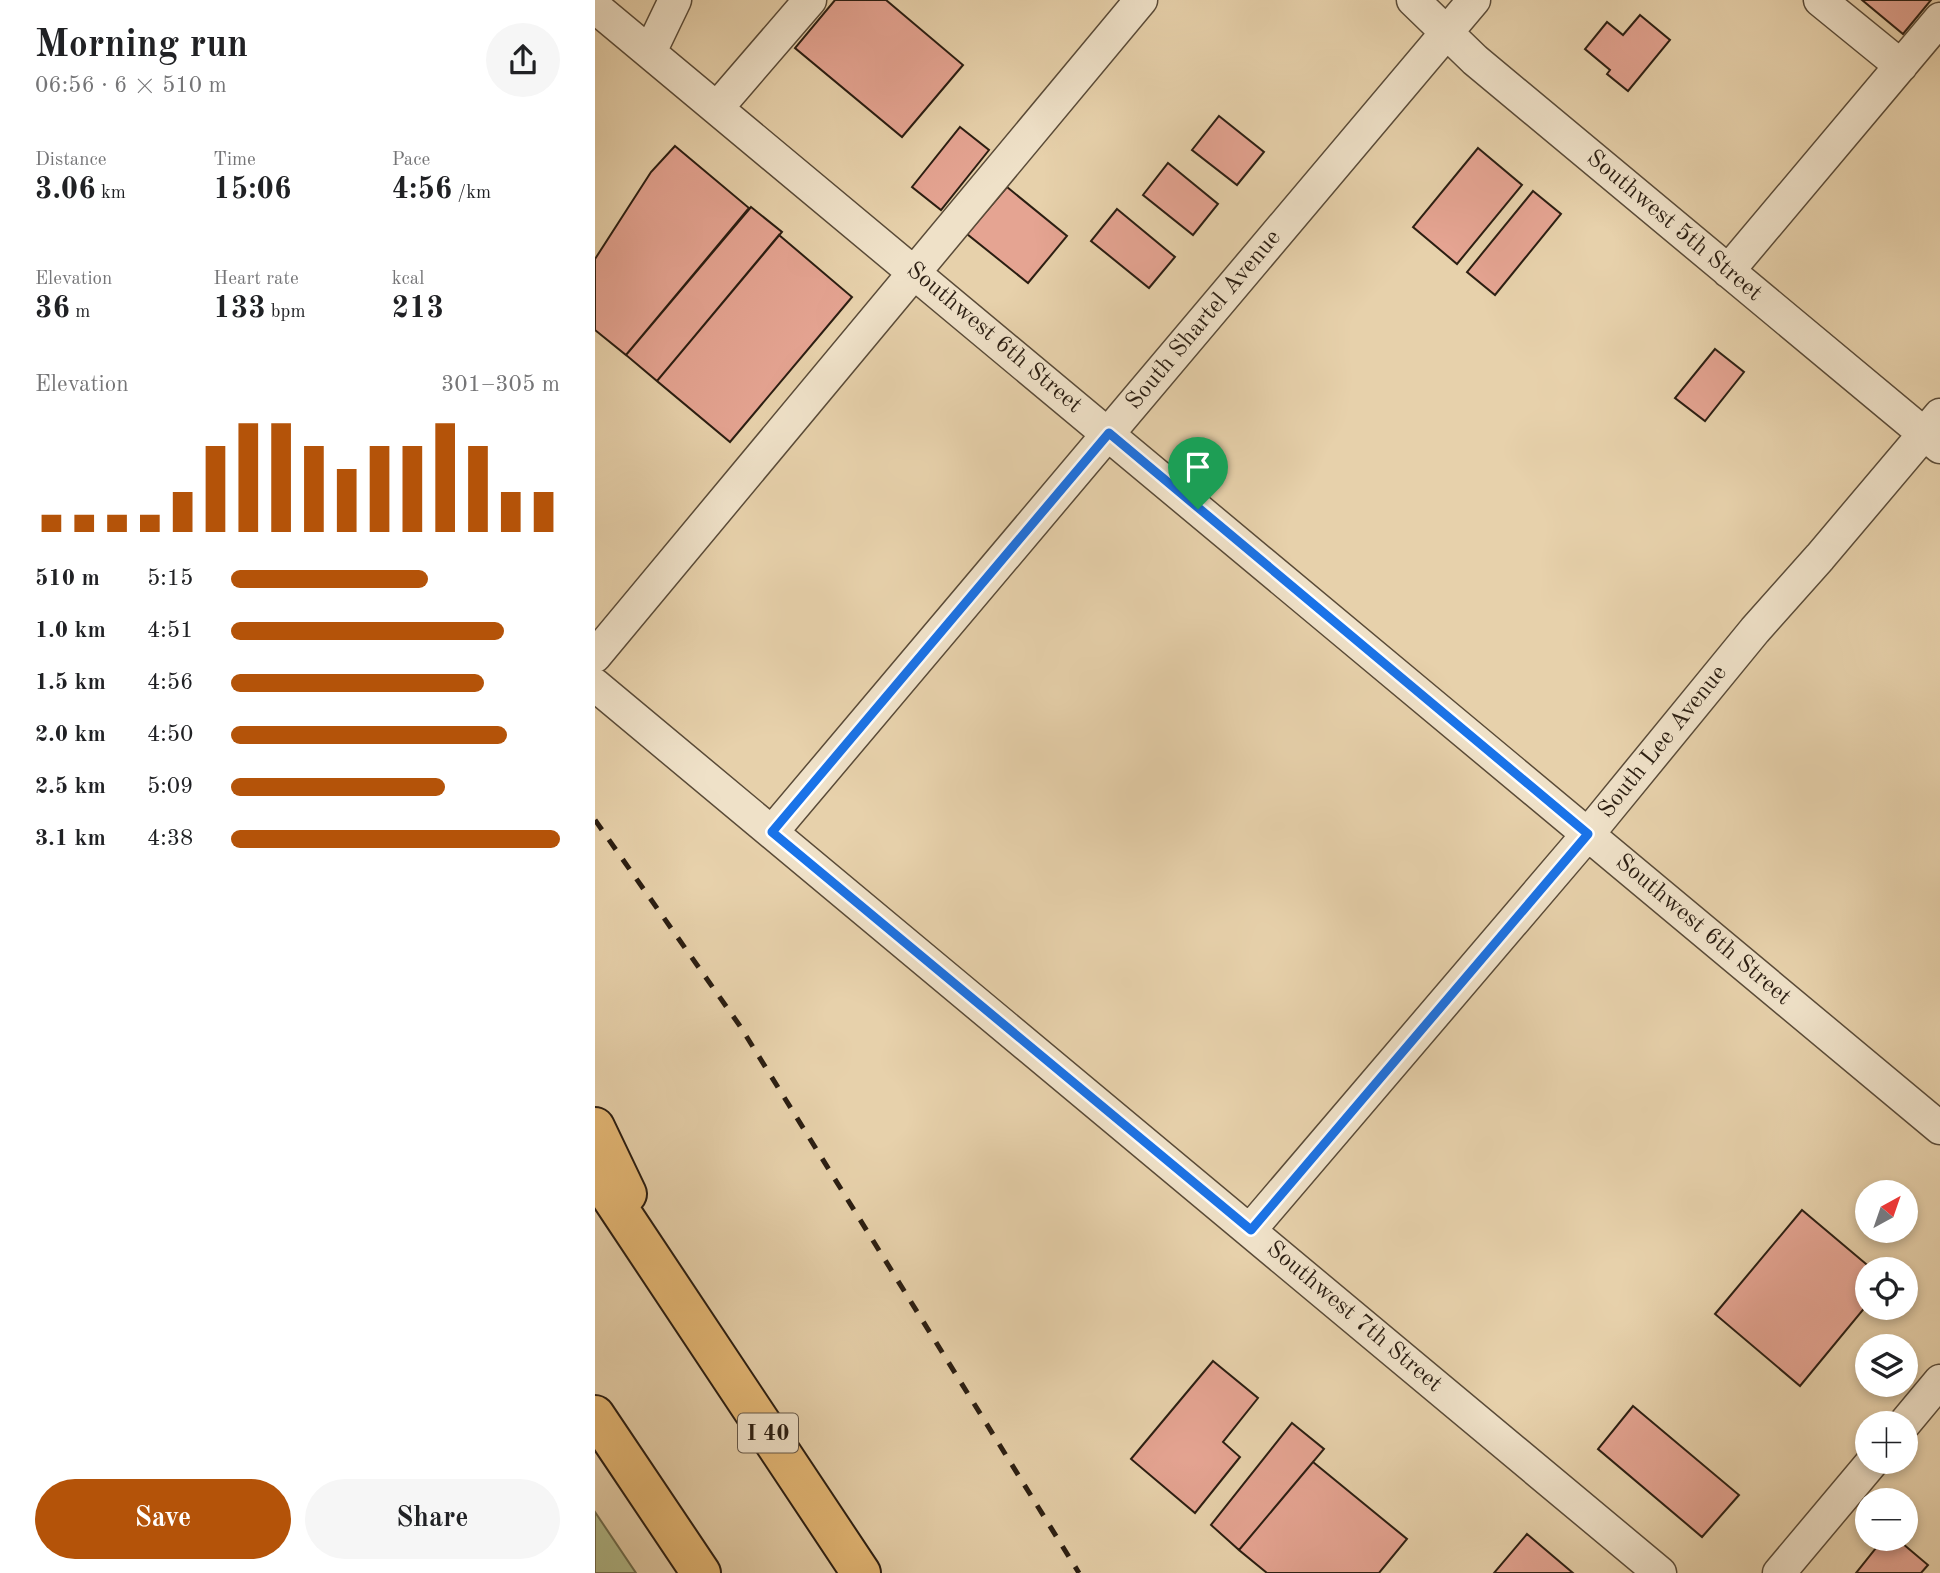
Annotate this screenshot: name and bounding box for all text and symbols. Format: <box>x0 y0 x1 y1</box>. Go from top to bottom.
button: share <box>486 23 560 97</box>
text: Morning run <box>35 27 248 65</box>
text: 06:56 · 6 × 510 m <box>35 74 227 97</box>
street label: Southwest 5th Street <box>1582 146 1766 306</box>
text: Distance <box>35 151 107 170</box>
text: Time <box>213 151 256 170</box>
text: Pace <box>392 151 430 170</box>
text: 3.06 <box>35 175 96 205</box>
text: 15:06 <box>213 175 291 205</box>
text: 4:56 <box>392 175 452 205</box>
text: km <box>96 184 126 203</box>
text: /km <box>452 184 491 203</box>
street label: South Shartel Avenue <box>1122 226 1286 414</box>
street label: Southwest 6th Street <box>902 258 1086 418</box>
text: Elevation <box>35 270 112 289</box>
text: Heart rate <box>213 270 299 289</box>
text: kcal <box>392 270 424 289</box>
text: 36 <box>35 294 70 324</box>
text: 133 <box>213 294 266 324</box>
text: 213 <box>392 294 444 324</box>
text: m <box>70 303 90 322</box>
text: bpm <box>266 303 306 322</box>
text: Elevation <box>35 373 129 396</box>
text: 301–305 m <box>441 373 560 396</box>
pin <box>1168 437 1228 509</box>
icon: arrive <box>1179 448 1217 486</box>
text: 510 m <box>35 567 100 590</box>
text: 5:15 <box>147 567 193 590</box>
text: 1.0 km <box>35 619 106 642</box>
text: 4:51 <box>147 619 193 642</box>
street label: South Lee Avenue <box>1594 661 1732 823</box>
text: 1.5 km <box>35 671 106 694</box>
text: 4:56 <box>147 671 193 694</box>
text: 2.0 km <box>35 723 106 746</box>
text: 4:50 <box>147 723 193 746</box>
text: 2.5 km <box>35 775 106 798</box>
text: 5:09 <box>147 775 193 798</box>
text: 3.1 km <box>35 827 106 850</box>
text: 4:38 <box>147 827 193 850</box>
street label: Southwest 6th Street <box>1611 850 1795 1010</box>
north arrow <box>1855 1180 1918 1242</box>
map controls <box>1855 1180 1918 1551</box>
street label: Southwest 7th Street <box>1262 1237 1446 1397</box>
button: locate <box>1855 1257 1918 1320</box>
button: layers <box>1855 1334 1918 1397</box>
button: + <box>1855 1411 1918 1474</box>
road number: I 40 <box>738 1414 798 1452</box>
button: Save <box>35 1479 291 1559</box>
button: Share <box>305 1479 560 1559</box>
button: − <box>1855 1488 1918 1551</box>

